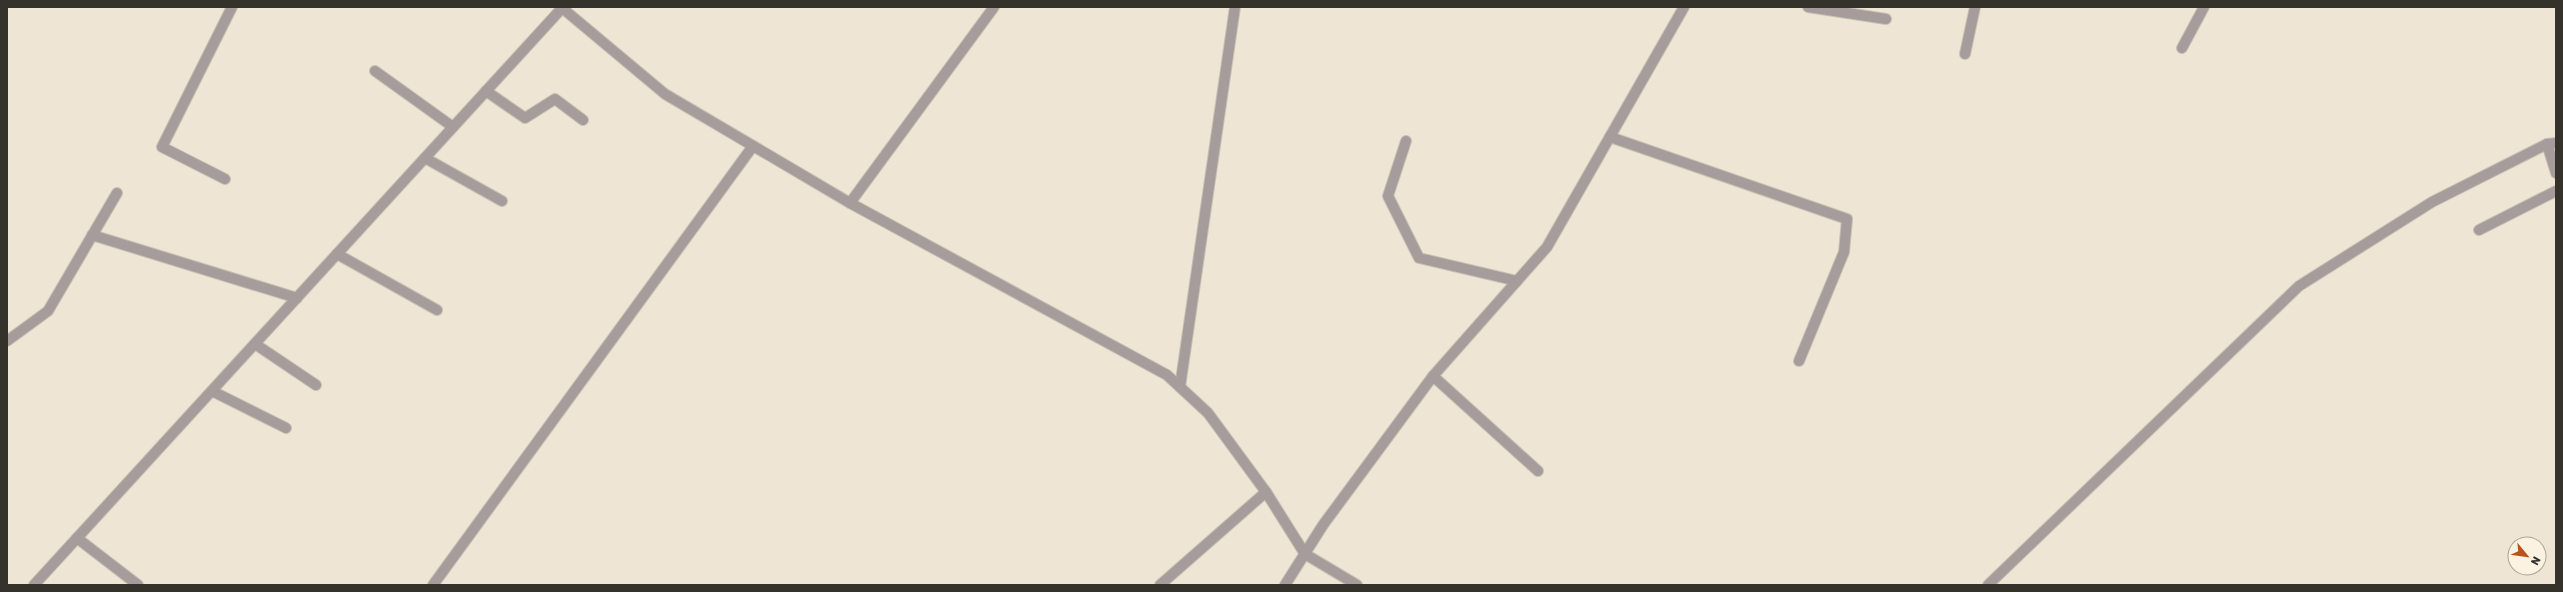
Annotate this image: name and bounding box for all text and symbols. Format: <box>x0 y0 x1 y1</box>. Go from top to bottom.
north arrow <box>2507 536 2547 576</box>
text: N <box>2528 554 2543 567</box>

